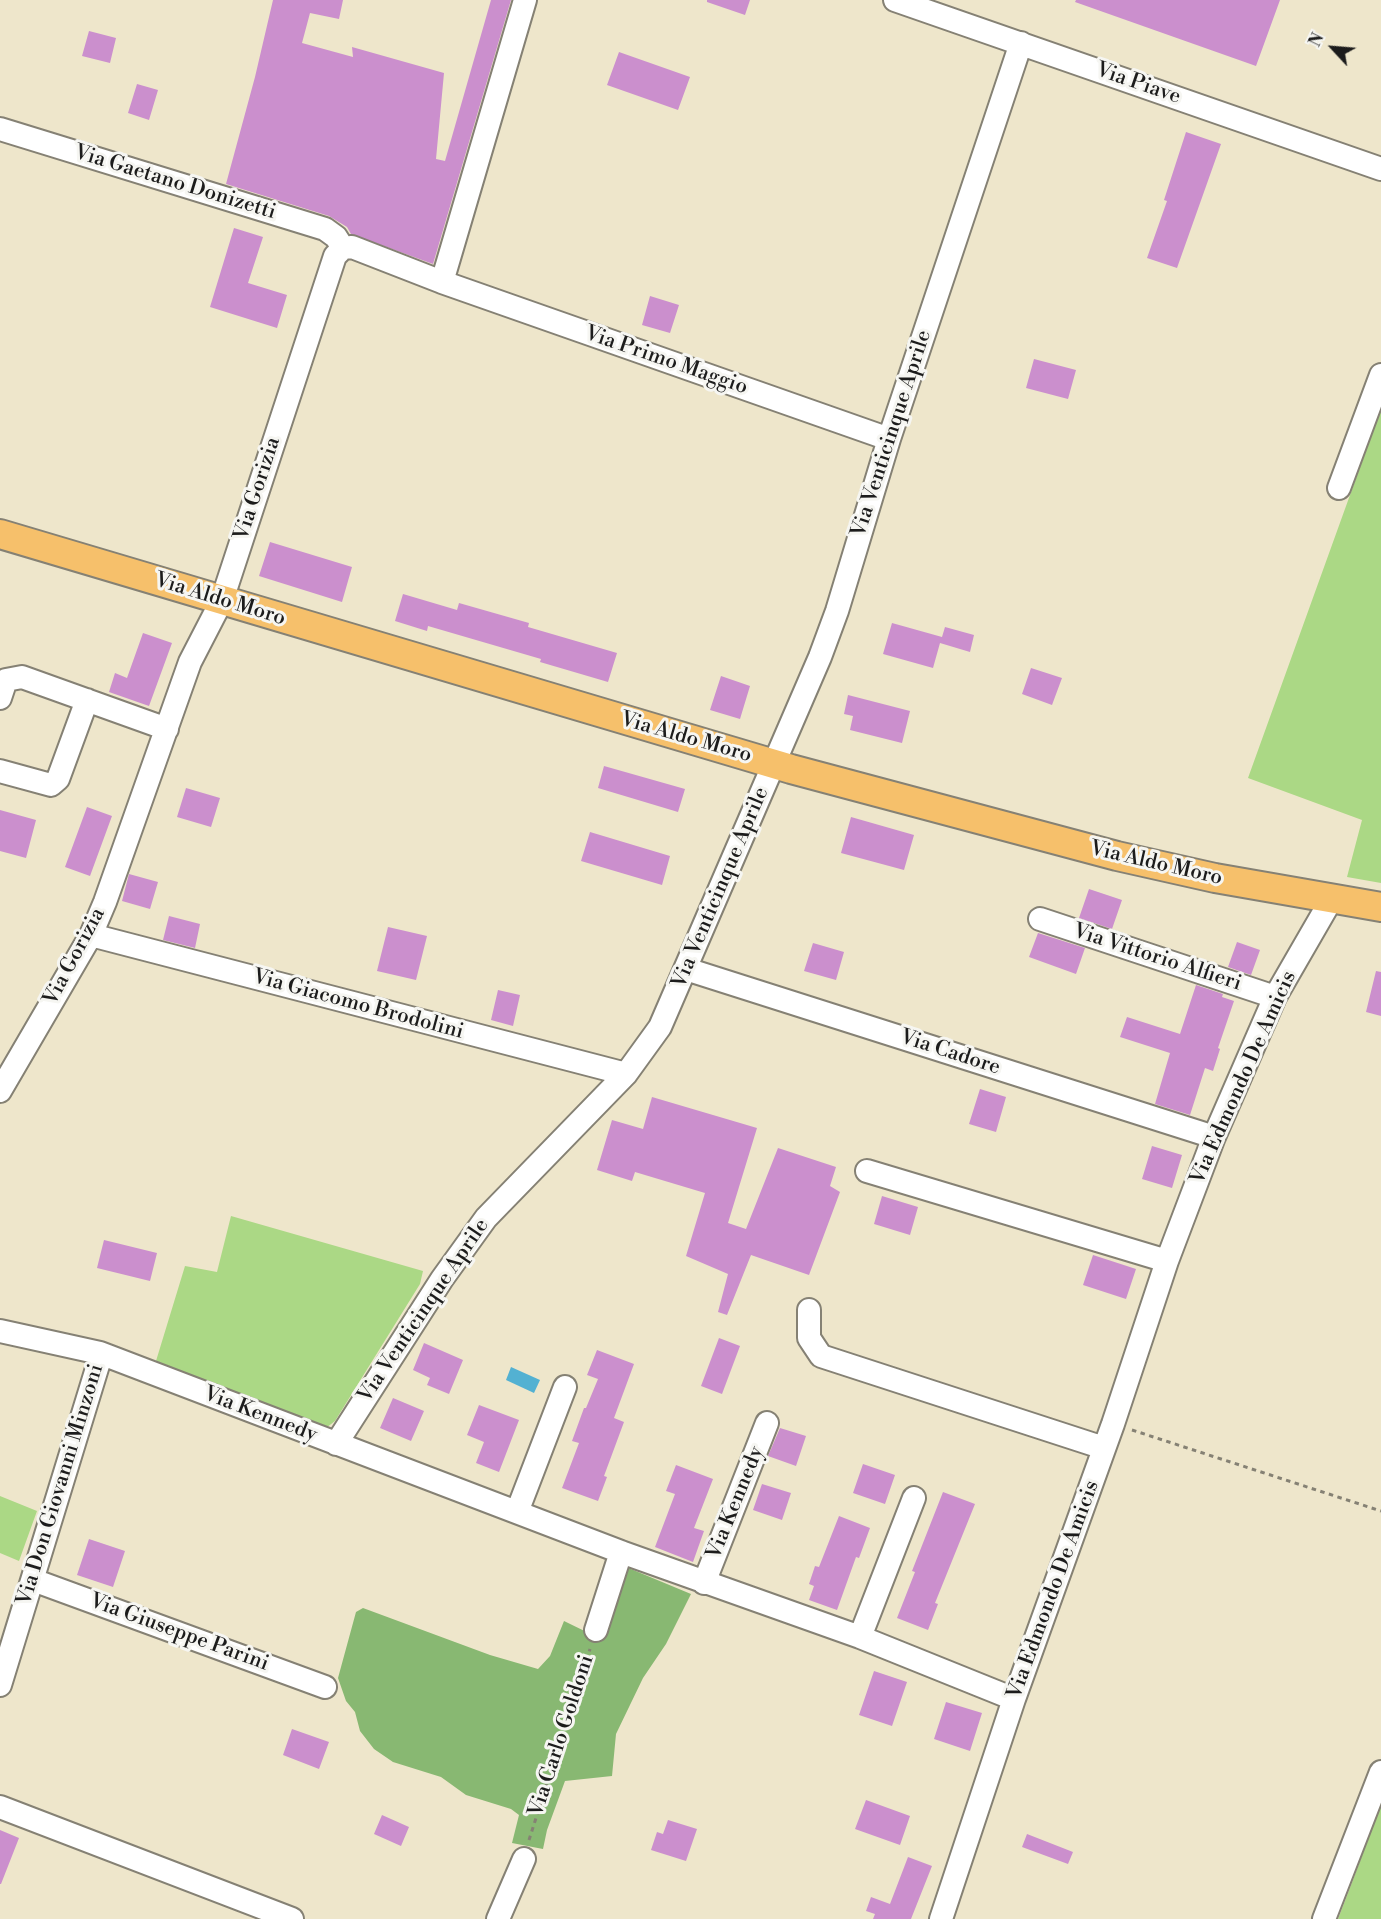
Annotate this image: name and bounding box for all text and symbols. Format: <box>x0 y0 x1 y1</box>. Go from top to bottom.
north arrow <box>1303 18 1363 78</box>
text: N <box>1305 30 1329 50</box>
street label: Via Piave <box>1092 58 1184 110</box>
street label: Via Gaetano Donizetti <box>71 140 279 226</box>
street label: Via Primo Maggio <box>581 321 751 401</box>
street label: Via Venticinque Aprile <box>847 327 937 541</box>
street label: Via Gorizia <box>229 434 287 544</box>
street label: Via Aldo Moro <box>152 568 288 632</box>
street label: Via Aldo Moro <box>617 707 755 769</box>
street label: Via Venticinque Aprile <box>667 784 775 992</box>
street label: Via Aldo Moro <box>1087 836 1225 892</box>
street label: Via Gorizia <box>39 904 111 1010</box>
street label: Via Vittorio Alfieri <box>1070 919 1244 997</box>
street label: Via Giacomo Brodolini <box>250 965 466 1045</box>
street label: Via Edmondo De Amicis <box>1186 968 1302 1188</box>
street label: Via Cadore <box>897 1025 1003 1081</box>
street label: Via Venticinque Aprile <box>353 1214 495 1408</box>
street label: Via Don Giovanni Minzoni <box>12 1361 110 1609</box>
street label: Via Kennedy <box>200 1382 320 1448</box>
street label: Via Kennedy <box>702 1443 770 1563</box>
street label: Via Edmondo De Amicis <box>1003 1477 1105 1703</box>
street label: Via Giuseppe Parini <box>86 1589 272 1677</box>
street label: Via Carlo Goldoni <box>524 1652 600 1820</box>

